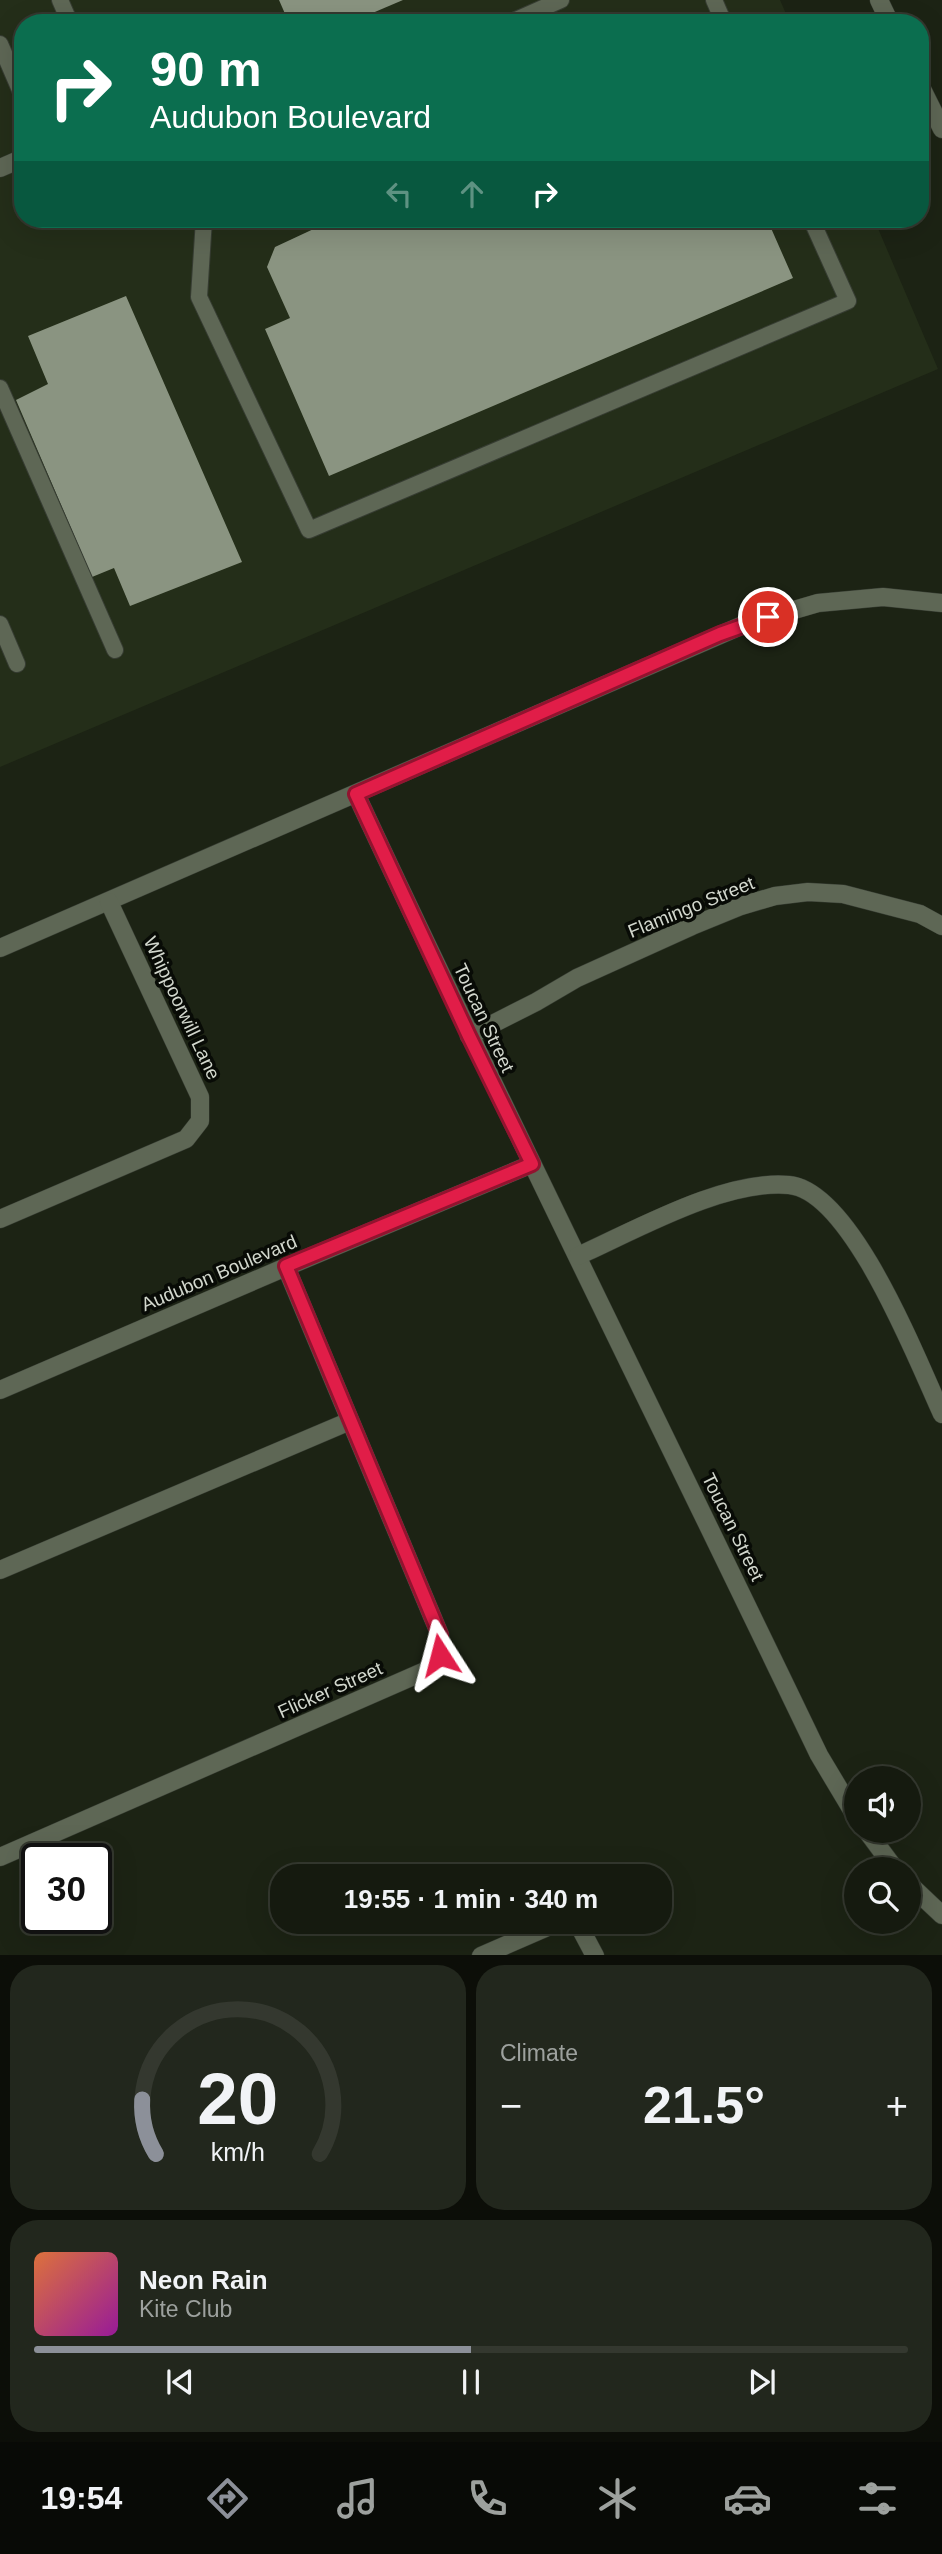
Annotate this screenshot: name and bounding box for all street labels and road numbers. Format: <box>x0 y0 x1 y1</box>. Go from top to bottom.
street label: Flamingo Street <box>625 872 758 942</box>
street label: Whippoorwill Lane <box>140 933 224 1083</box>
street label: Toucan Street <box>450 960 519 1076</box>
street label: Audubon Boulevard <box>138 1231 300 1315</box>
street label: Toucan Street <box>698 1470 768 1585</box>
street label: Flicker Street <box>275 1657 386 1722</box>

